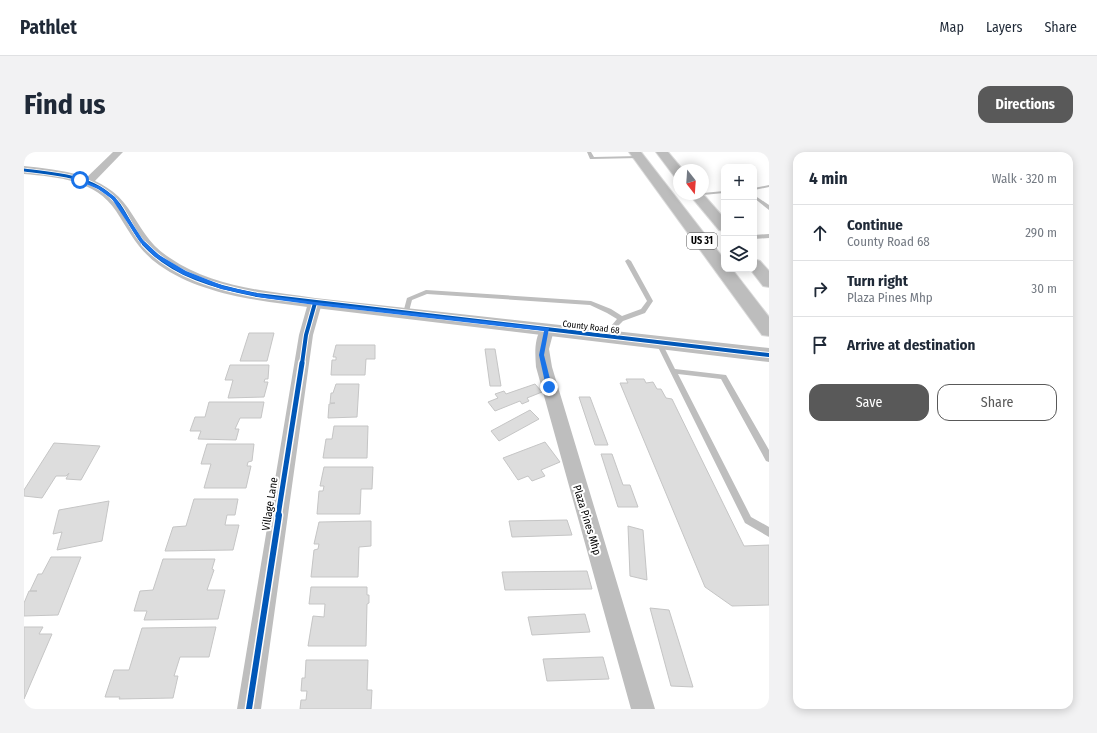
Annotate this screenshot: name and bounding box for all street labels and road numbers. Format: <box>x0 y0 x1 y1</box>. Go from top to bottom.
road number: US 31 <box>687 233 717 249</box>
street label: County Road 68 <box>562 319 621 336</box>
street label: Village Lane <box>259 476 281 532</box>
street label: Plaza Pines Mhp <box>570 483 604 557</box>

